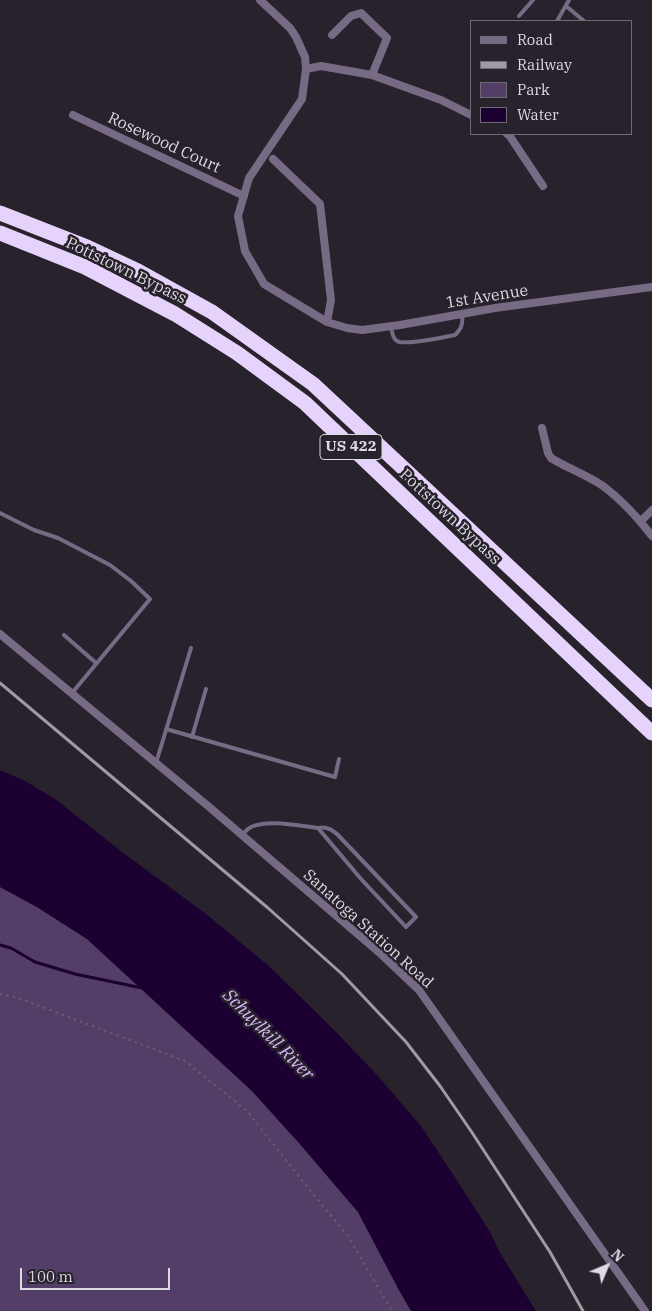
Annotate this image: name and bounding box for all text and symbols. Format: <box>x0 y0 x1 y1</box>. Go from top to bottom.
legend <box>470 20 632 135</box>
text: Road <box>517 30 553 49</box>
text: Railway <box>517 55 572 74</box>
text: Park <box>517 80 550 99</box>
text: Water <box>517 105 559 124</box>
street label: Rosewood Court <box>105 108 223 178</box>
street label: Pottstown Bypass <box>63 233 189 309</box>
street label: 1st Avenue <box>445 281 529 313</box>
road number: US 422 <box>320 434 382 460</box>
street label: Pottstown Bypass <box>395 465 505 569</box>
street label: Sanatoga Station Road <box>299 866 437 992</box>
water label: Schuylkill River <box>218 985 318 1085</box>
north arrow <box>582 1241 632 1291</box>
text: N <box>607 1245 628 1266</box>
scale bar <box>22 1258 172 1290</box>
text: 100 m <box>28 1267 73 1286</box>

